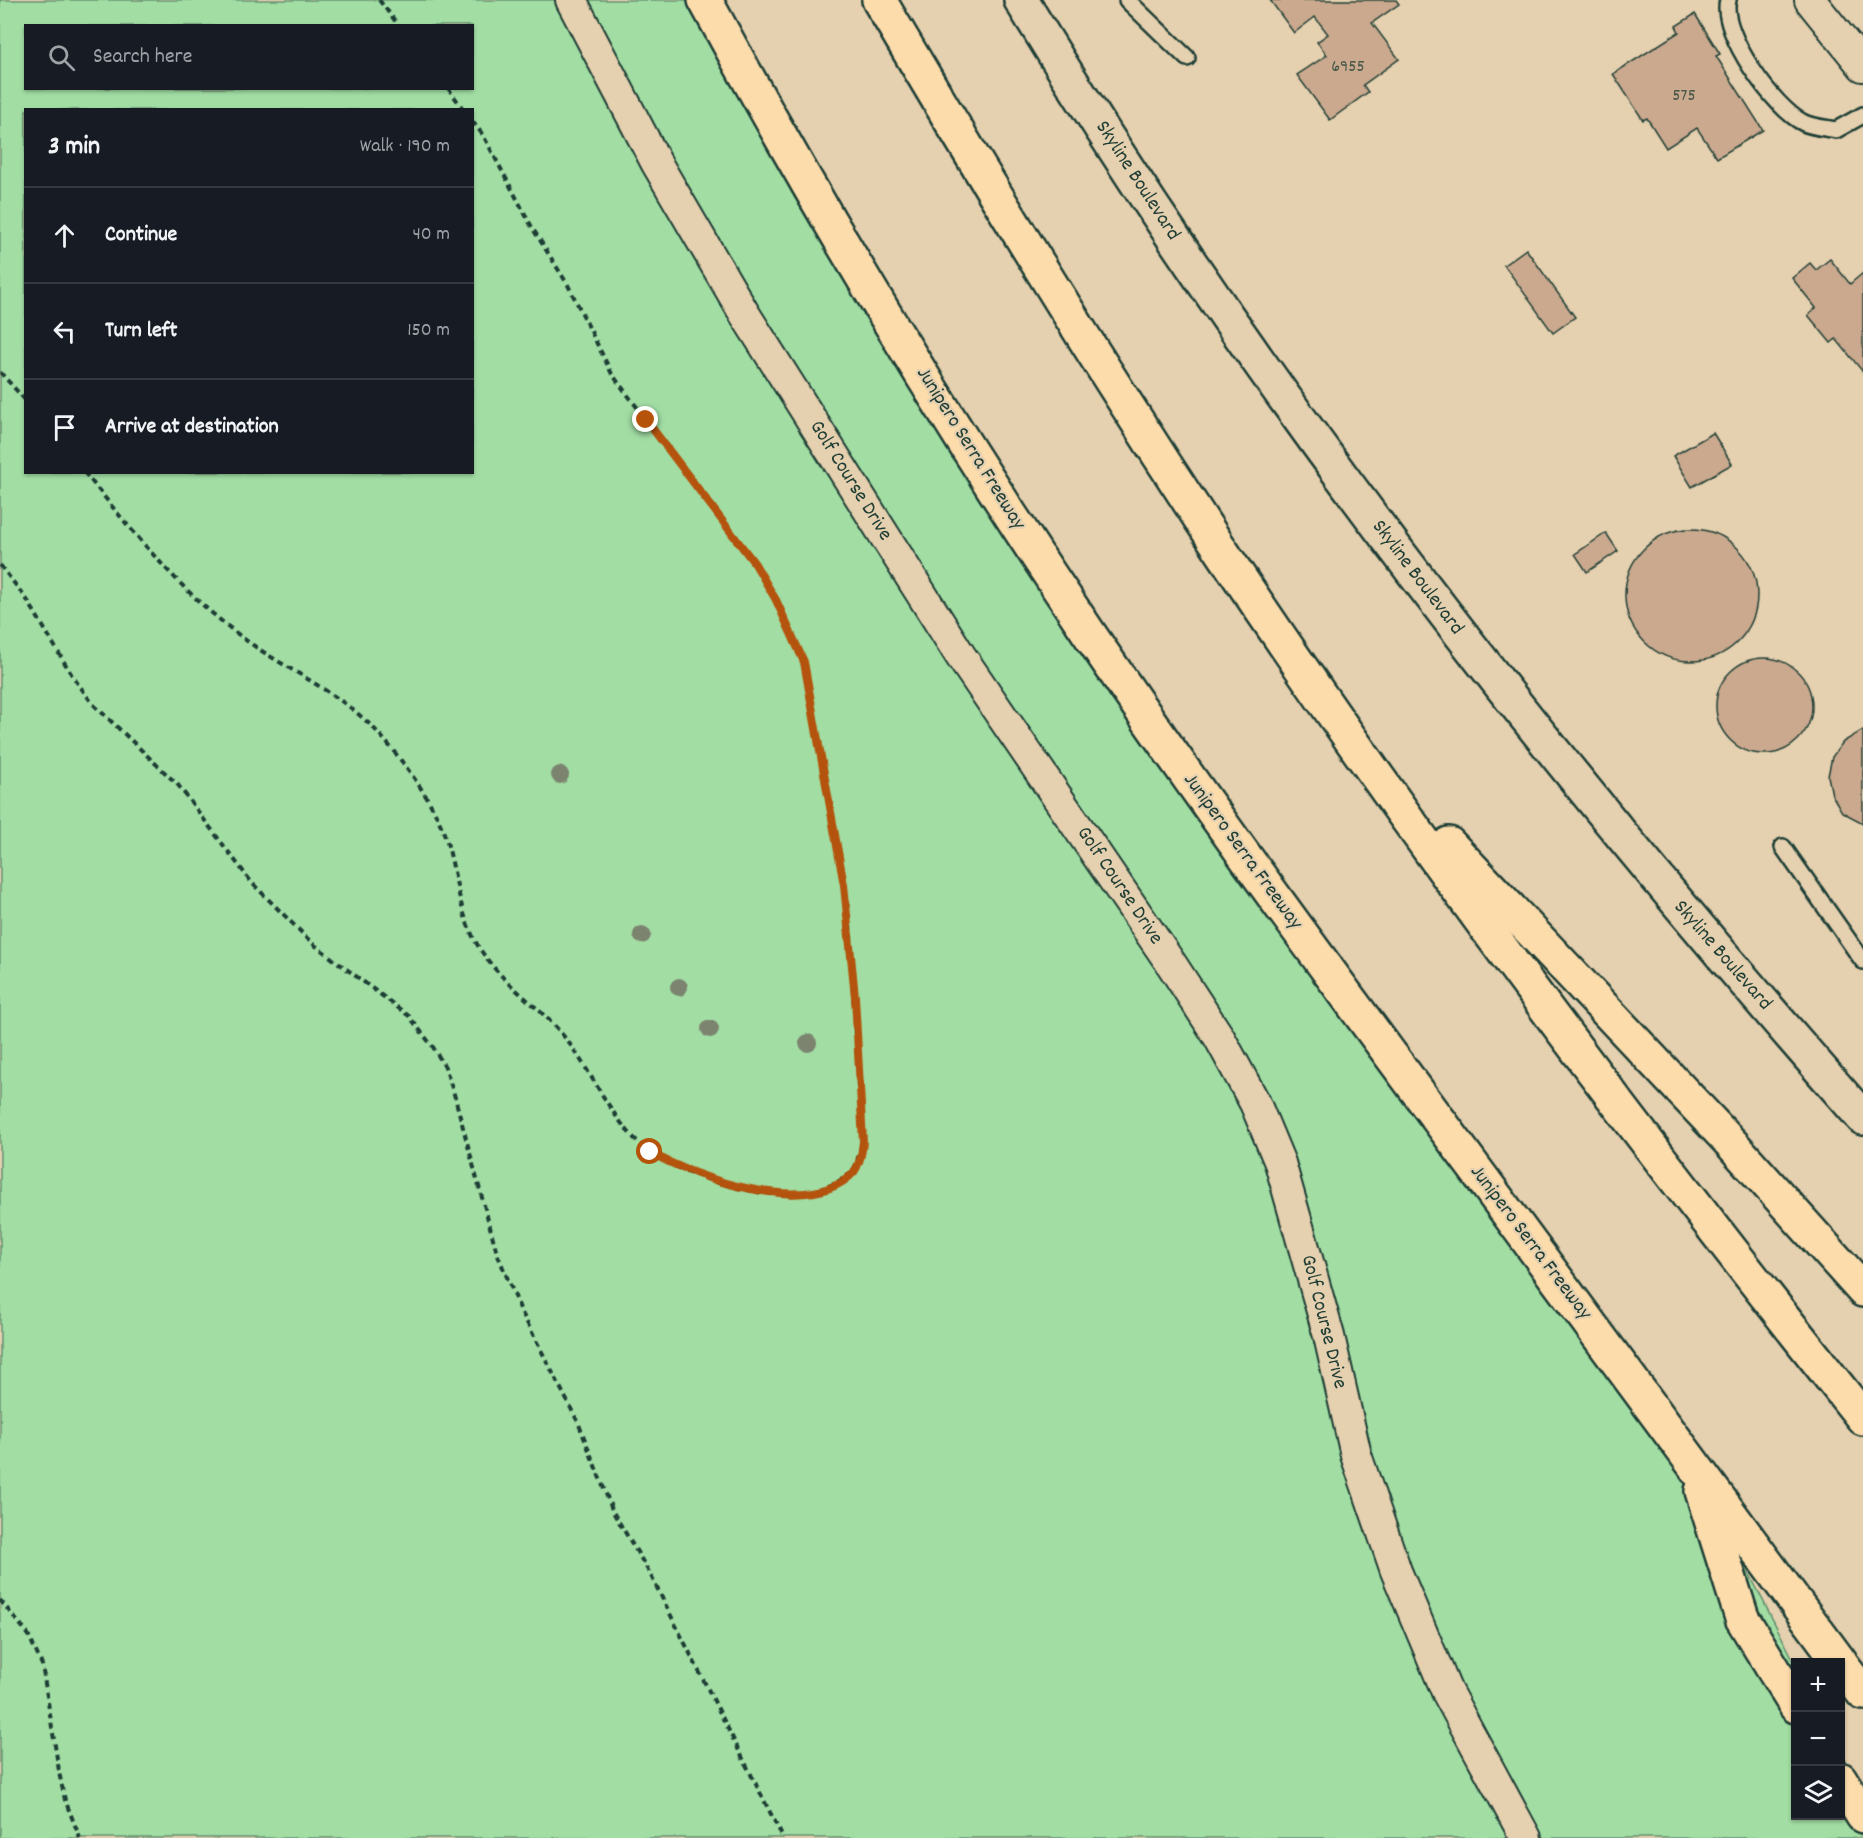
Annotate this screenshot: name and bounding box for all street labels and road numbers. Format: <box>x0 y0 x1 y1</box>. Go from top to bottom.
street label: Skyline Boulevard <box>1087 115 1187 247</box>
street label: Junipero Serra Freeway <box>908 362 1033 537</box>
street label: Golf Course Drive <box>801 415 899 547</box>
street label: Skyline Boulevard <box>1364 514 1470 642</box>
street label: Junipero Serra Freeway <box>1175 767 1309 937</box>
street label: Golf Course Drive <box>1068 821 1170 951</box>
street label: Skyline Boulevard <box>1665 894 1779 1018</box>
street label: Junipero Serra Freeway <box>1462 1159 1599 1327</box>
street label: Golf Course Drive <box>1292 1252 1354 1392</box>

